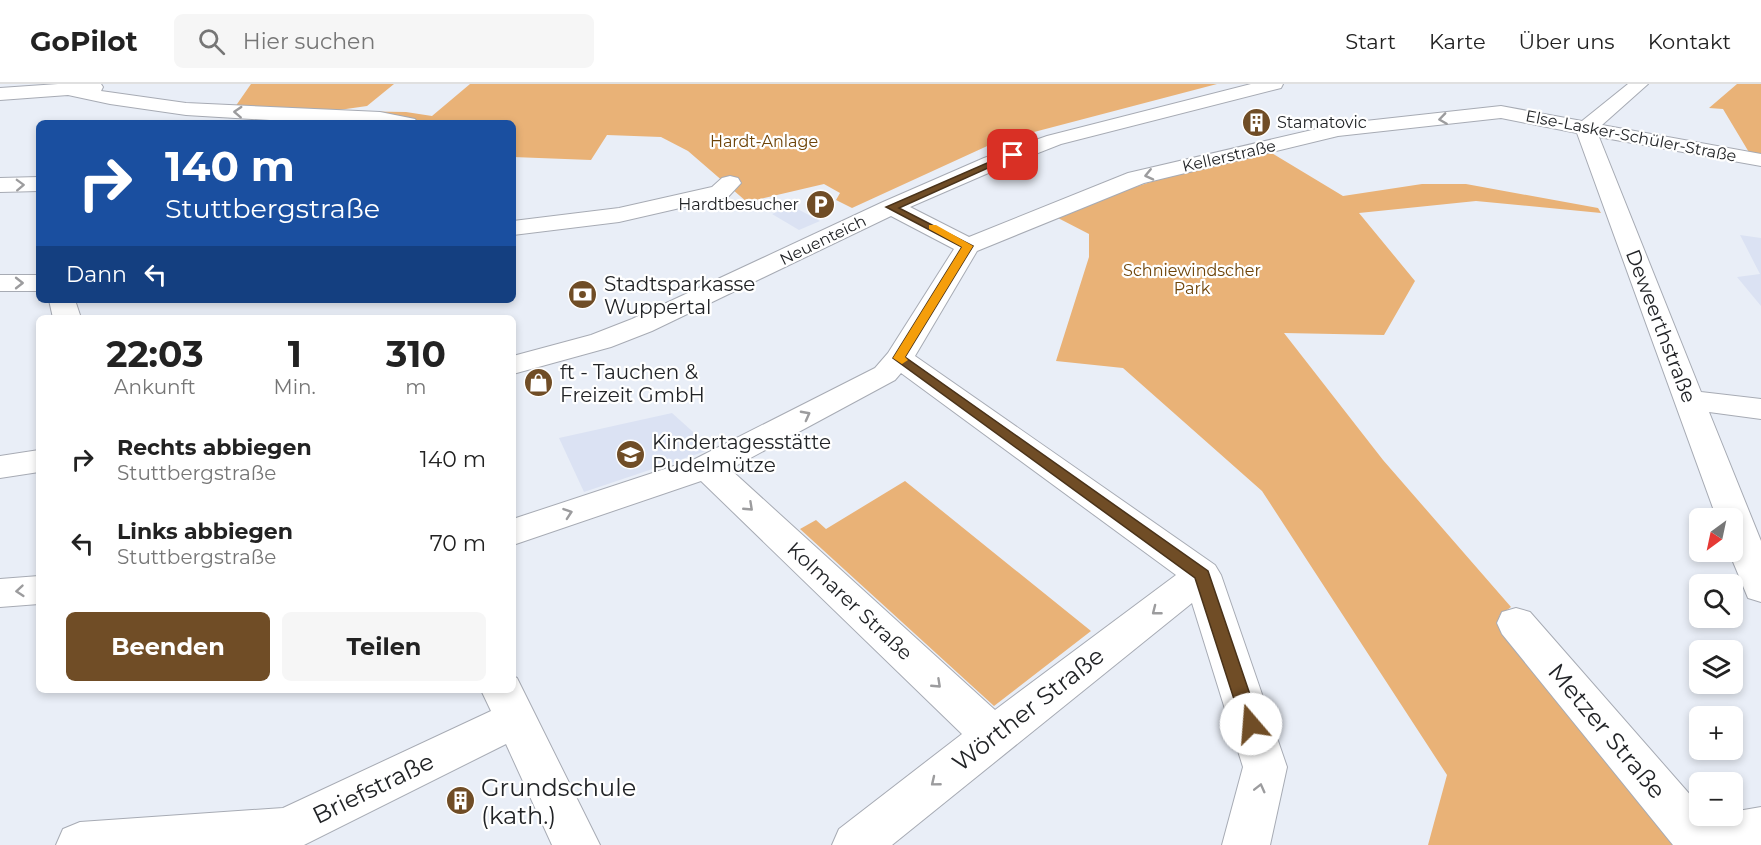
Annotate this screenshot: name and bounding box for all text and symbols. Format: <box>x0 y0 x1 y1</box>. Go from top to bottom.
search box <box>174 14 594 68</box>
text: GoPilot <box>30 24 138 58</box>
icon: search <box>195 25 228 58</box>
text: Hier suchen <box>243 28 375 55</box>
text: Start <box>1345 29 1396 54</box>
text: Karte <box>1429 29 1486 54</box>
text: Über uns <box>1519 29 1615 54</box>
text: Kontakt <box>1648 29 1731 54</box>
one-way arrow <box>233 105 242 118</box>
building icon: Stamatovic <box>1240 106 1272 138</box>
street label: Else-Lasker-Schüler-Straße <box>1524 106 1738 166</box>
place label: Stamatovic <box>1277 113 1367 132</box>
one-way arrow <box>1439 113 1448 125</box>
pin <box>987 129 1038 180</box>
park label: Hardt-Anlage <box>710 132 818 151</box>
street label: Kellerstraße <box>1180 136 1278 176</box>
icon: arrive <box>996 138 1029 171</box>
text: 140 m <box>165 140 295 192</box>
icon: right <box>66 144 144 222</box>
one-way arrow <box>1144 168 1154 181</box>
one-way arrow <box>15 178 24 191</box>
parking icon: Hardtbesucher <box>804 188 836 220</box>
text: Stuttbergstraße <box>165 192 380 225</box>
place label: Hardtbesucher <box>678 195 799 214</box>
street label: Neuenteich <box>777 211 869 269</box>
street label: Deweerthstraße <box>1621 246 1701 406</box>
icon: left <box>139 258 172 291</box>
text: Dann <box>66 261 127 288</box>
park label: Schniewindscher Park <box>1123 261 1261 298</box>
place label: Stadtsparkasse Wuppertal <box>604 272 755 319</box>
one-way arrow <box>15 277 24 289</box>
bank icon: Stadtsparkasse Wuppertal <box>567 279 599 311</box>
text: 22:03 <box>106 332 203 376</box>
text: 1 <box>288 332 302 376</box>
text: 310 <box>386 332 446 376</box>
place label: ft - Tauchen & Freizeit GmbH <box>560 360 705 407</box>
shop icon: ft - Tauchen & Freizeit GmbH <box>523 367 555 399</box>
text: Ankunft <box>114 375 196 399</box>
text: Min. <box>274 375 316 399</box>
text: m <box>405 375 427 399</box>
one-way arrow <box>800 411 810 422</box>
place label: Kindertagesstätte Pudelmütze <box>652 430 831 477</box>
text: Rechts abbiegen <box>117 434 312 461</box>
school or university icon: Kindertagesstätte Pudelmütze <box>615 438 647 470</box>
icon: right <box>66 443 99 476</box>
text: 140 m <box>420 446 486 473</box>
text: Stuttbergstraße <box>117 461 276 485</box>
one-way arrow <box>743 500 753 511</box>
one-way arrow <box>562 508 573 521</box>
north arrow <box>1689 508 1743 562</box>
map controls <box>1689 508 1743 826</box>
text: Links abbiegen <box>117 518 293 545</box>
icon: left <box>66 527 99 560</box>
text: 70 m <box>430 530 486 557</box>
street label: Kolmarer Straße <box>782 537 918 665</box>
text: Stuttbergstraße <box>117 545 276 569</box>
button: search <box>1689 574 1743 628</box>
one-way arrow <box>15 584 24 597</box>
one-way arrow <box>1151 603 1162 614</box>
button: Beenden <box>66 612 270 681</box>
button: Teilen <box>282 612 486 681</box>
button: layers <box>1689 640 1743 694</box>
street label: Wörther Straße <box>946 641 1110 777</box>
street label: Metzer Straße <box>1542 658 1672 804</box>
one-way arrow <box>931 677 941 688</box>
position arrow <box>1219 692 1283 756</box>
button: + <box>1689 706 1743 760</box>
street label: Briefstraße <box>308 746 438 830</box>
button: − <box>1689 772 1743 826</box>
place label: Grundschule (kath.) <box>481 773 636 830</box>
one-way arrow <box>931 774 942 785</box>
one-way arrow <box>1253 783 1266 793</box>
building icon: Grundschule (kath.) <box>444 785 476 817</box>

